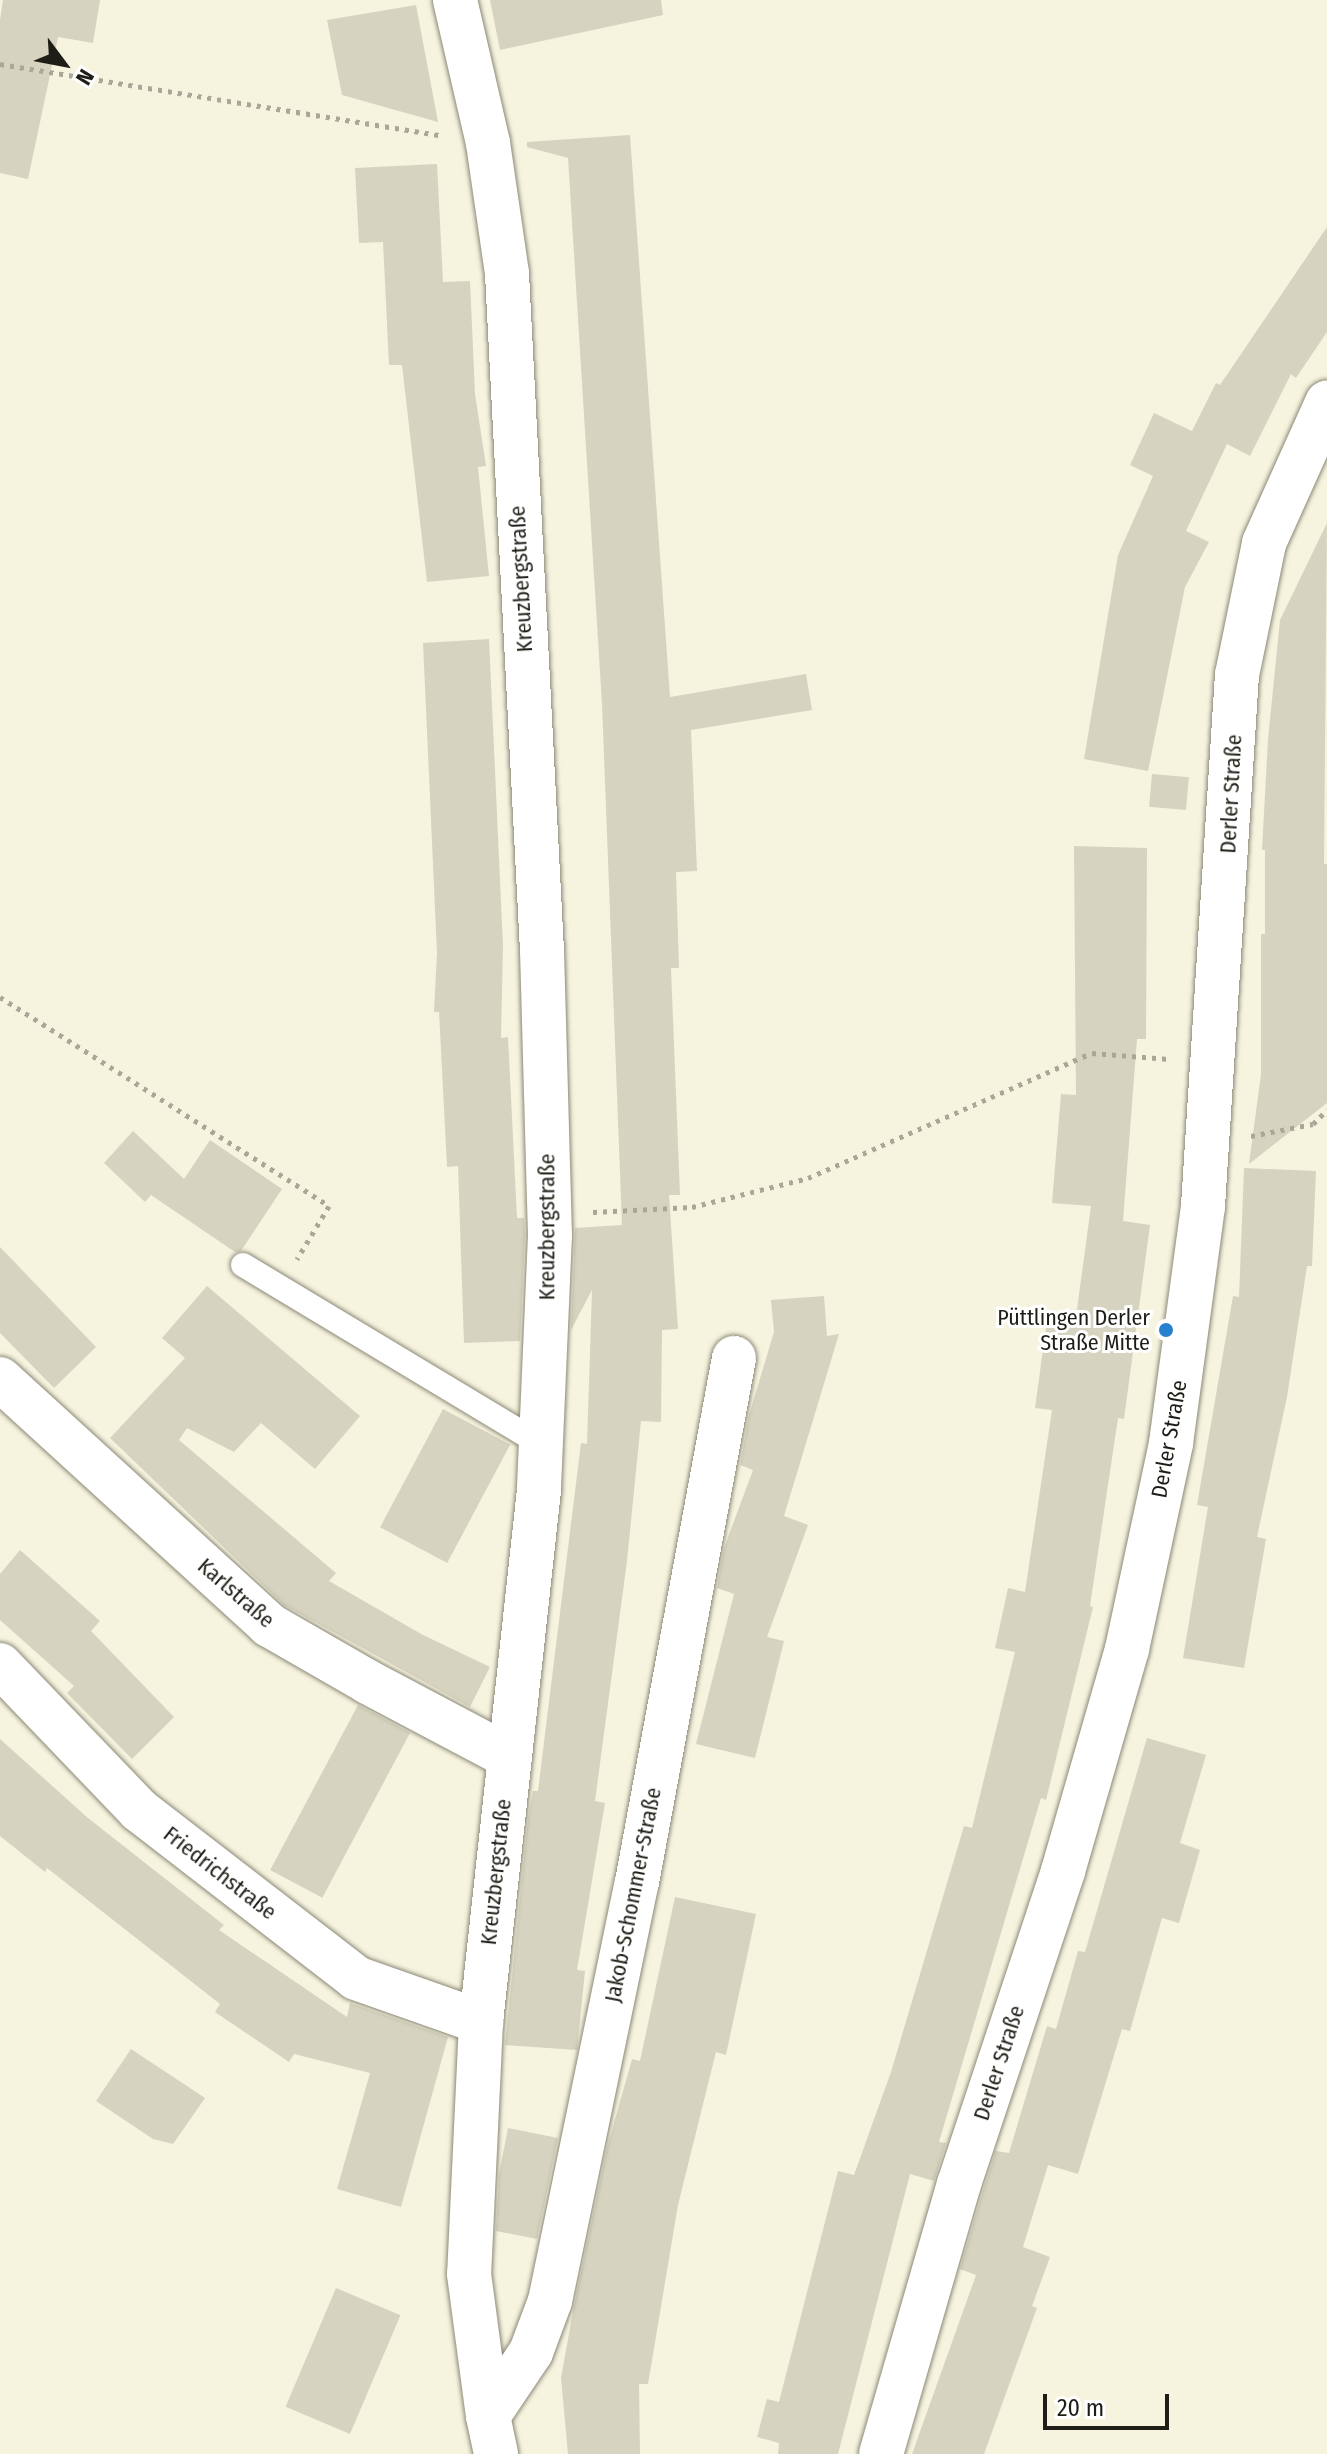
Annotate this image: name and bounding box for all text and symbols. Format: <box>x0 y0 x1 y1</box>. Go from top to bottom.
north arrow <box>24 24 104 104</box>
text: N <box>70 64 100 90</box>
street label: Kreuzbergstraße <box>504 505 538 653</box>
street label: Derler Straße <box>1215 734 1247 854</box>
street label: Kreuzbergstraße <box>534 1154 560 1300</box>
place label: Püttlingen Derler Straße Mitte <box>997 1304 1150 1356</box>
marker: Püttlingen Derler Straße Mitte <box>1157 1321 1175 1339</box>
street label: Derler Straße <box>1146 1378 1192 1500</box>
street label: Karlstraße <box>192 1553 280 1633</box>
street label: Jakob-Schommer-Straße <box>599 1785 667 2005</box>
street label: Kreuzbergstraße <box>475 1798 517 1946</box>
street label: Friedrichstraße <box>158 1821 282 1925</box>
street label: Derler Straße <box>968 2002 1030 2124</box>
scale bar <box>1047 2378 1173 2428</box>
text: 20 m <box>1057 2394 1104 2422</box>

